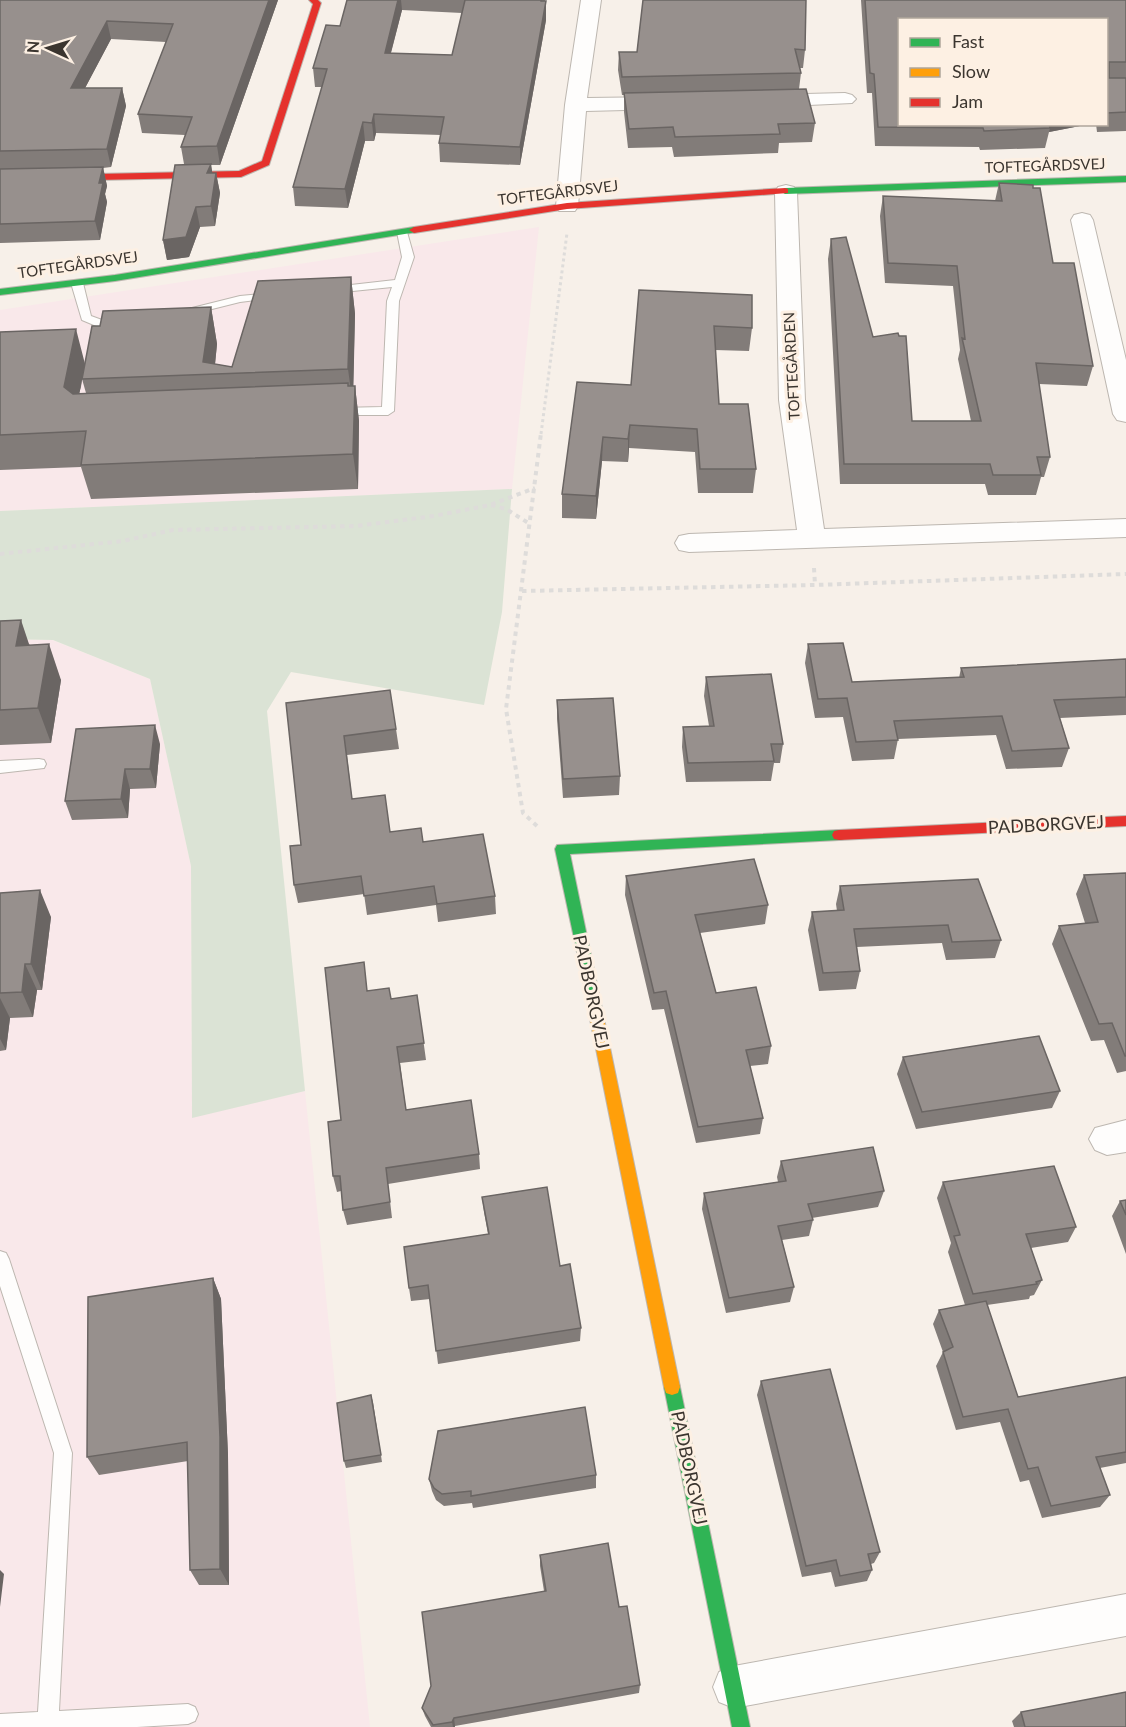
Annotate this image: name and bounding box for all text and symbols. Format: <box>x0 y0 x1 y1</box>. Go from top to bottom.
north arrow <box>18 18 78 78</box>
legend <box>898 18 1108 126</box>
text: Fast <box>952 30 985 52</box>
text: N <box>23 40 42 54</box>
text: Slow <box>952 60 990 82</box>
text: Jam <box>952 90 983 112</box>
street label: TOFTEGÅRDSVEJ <box>984 154 1106 176</box>
street label: TOFTEGÅRDSVEJ <box>497 176 619 208</box>
street label: TOFTEGÅRDSVEJ <box>17 247 139 281</box>
street label: TOFTEGÅRDEN <box>779 312 803 421</box>
street label: PADBORGVEJ <box>987 810 1104 838</box>
street label: PADBORGVEJ <box>569 933 615 1051</box>
street label: PADBORGVEJ <box>667 1409 713 1527</box>

